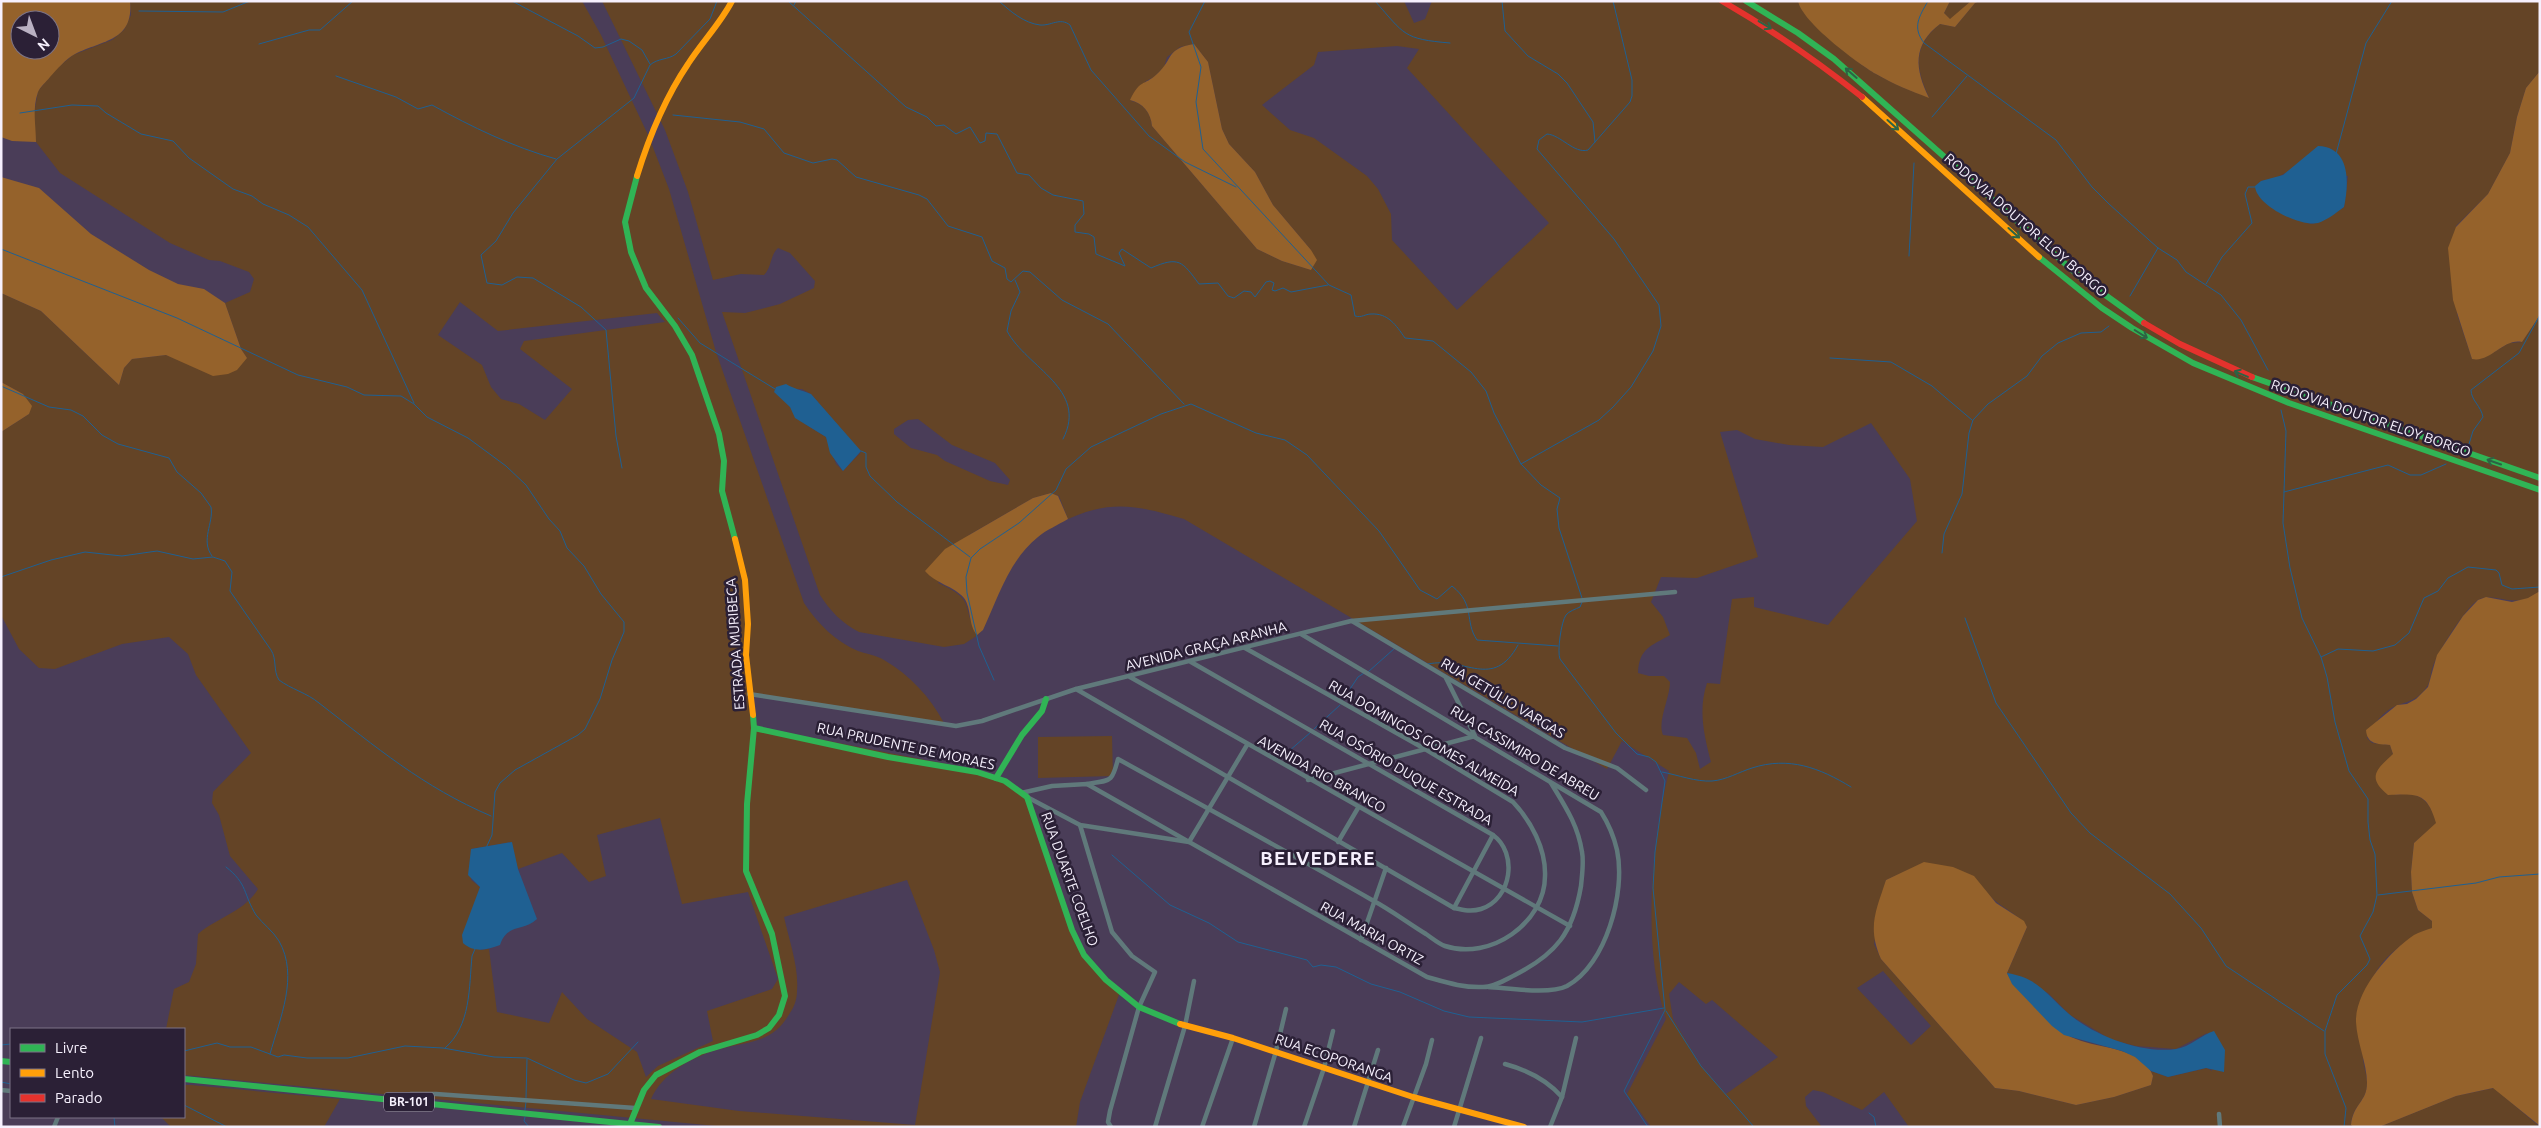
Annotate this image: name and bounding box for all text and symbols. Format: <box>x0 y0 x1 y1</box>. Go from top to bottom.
north arrow <box>10 10 60 60</box>
one-way arrow <box>1757 20 1771 30</box>
text: N <box>34 35 53 54</box>
one-way arrow <box>1845 68 1858 79</box>
one-way arrow <box>1886 119 1899 131</box>
street label: RODOVIA DOUTOR ELOY BORGO <box>1941 150 2111 300</box>
one-way arrow <box>2007 227 2020 239</box>
one-way arrow <box>2133 329 2147 339</box>
one-way arrow <box>2234 369 2249 379</box>
street label: RODOVIA DOUTOR ELOY BORGO <box>2269 376 2473 460</box>
one-way arrow <box>2486 457 2502 466</box>
street label: ESTRADA MURIBECA <box>722 578 748 710</box>
street label: AVENIDA GRAÇA ARANHA <box>1124 618 1288 674</box>
street label: RUA GETÚLIO VARGAS <box>1438 654 1568 741</box>
street label: RUA DOMINGOS GOMES ALMEIDA <box>1326 677 1522 799</box>
street label: RUA CASSIMIRO DE ABREU <box>1448 702 1602 804</box>
street label: RUA OSÓRIO DUQUE ESTRADA <box>1317 715 1496 828</box>
street label: RUA PRUDENTE DE MORAES <box>816 719 996 773</box>
street label: AVENIDA RIO BRANCO <box>1255 732 1389 816</box>
street label: RUA DUARTE COELHO <box>1038 810 1102 948</box>
district label: BELVEDERE <box>1260 847 1376 869</box>
street label: RUA MARIA ORTIZ <box>1318 898 1426 968</box>
legend <box>10 1028 185 1118</box>
street label: RUA ECOPORANGA <box>1273 1030 1395 1086</box>
text: Livre <box>55 1039 88 1056</box>
text: Lento <box>55 1064 94 1081</box>
text: Parado <box>55 1089 102 1106</box>
road number: BR-101 <box>384 1092 434 1112</box>

